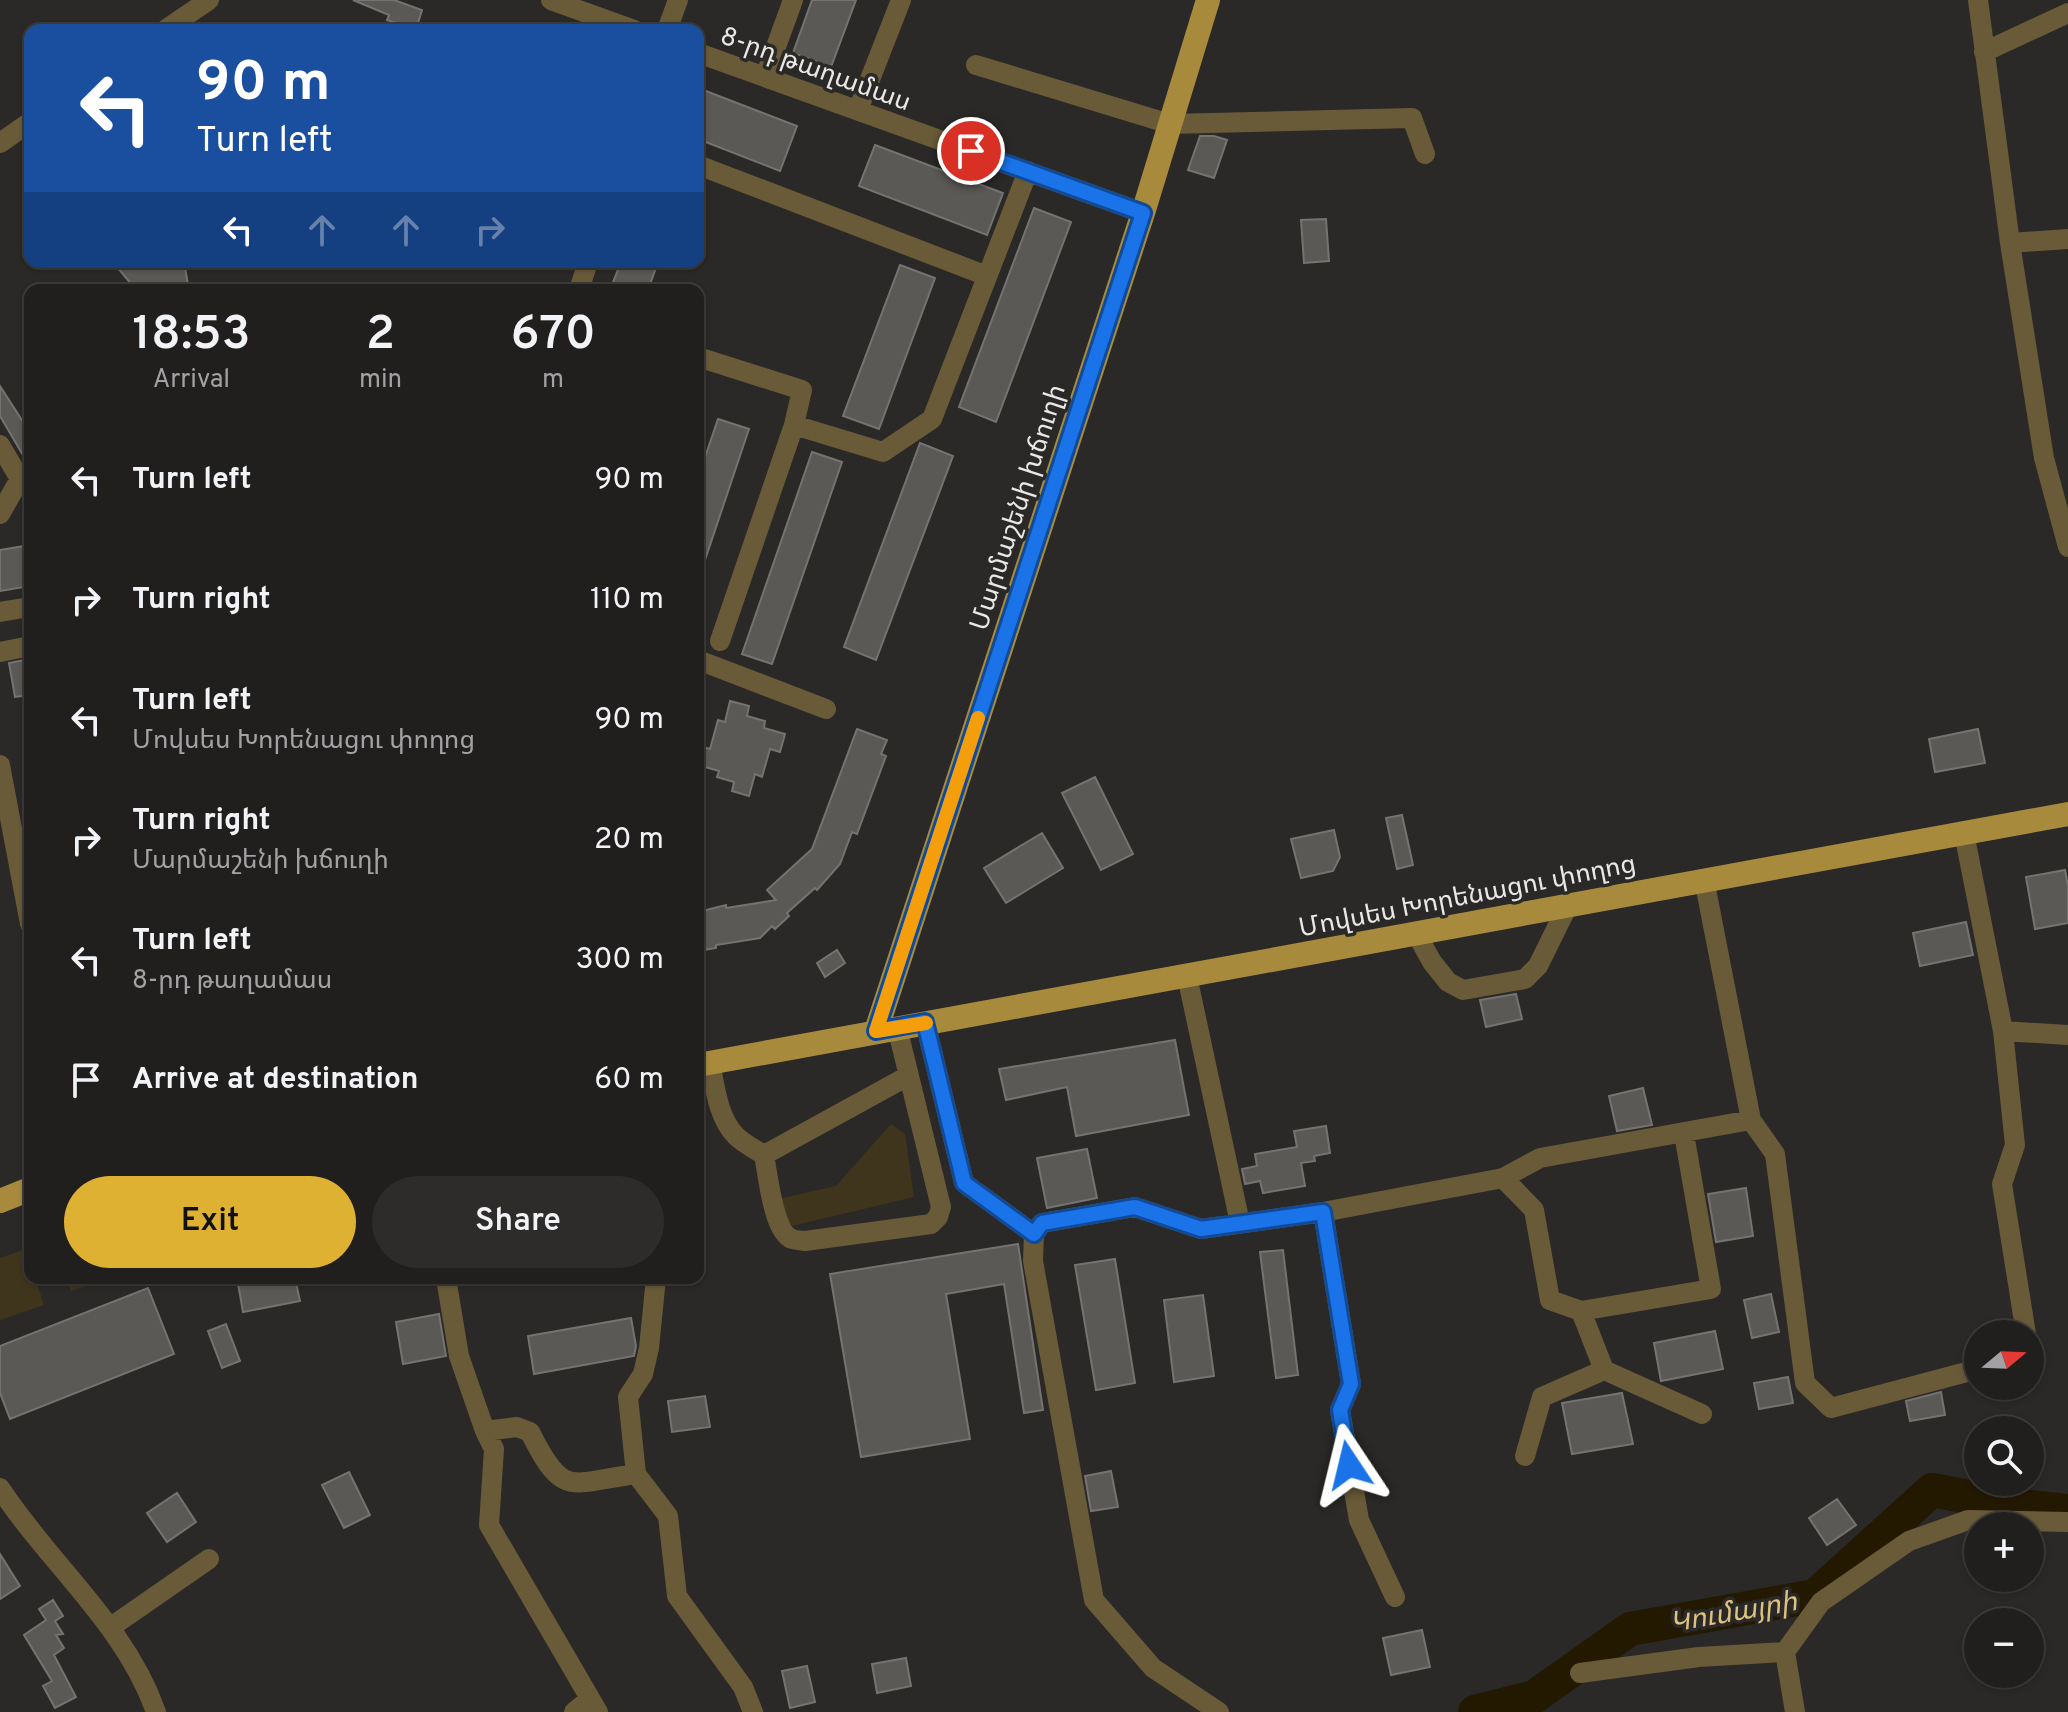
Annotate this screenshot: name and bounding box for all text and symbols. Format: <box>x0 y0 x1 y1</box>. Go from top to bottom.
street label: 8-րդ թաղամաս <box>715 21 915 120</box>
text: 90 m <box>196 50 331 120</box>
icon: left <box>64 56 168 160</box>
pin <box>937 117 1005 185</box>
text: Turn left <box>196 119 333 165</box>
icon: arrive <box>949 129 993 173</box>
icon: left <box>216 208 260 252</box>
icon: ahead <box>300 208 344 252</box>
icon: ahead <box>384 208 428 252</box>
icon: right <box>468 208 512 252</box>
text: 18:53 <box>132 306 251 366</box>
text: 2 <box>366 306 395 366</box>
text: 670 <box>510 306 596 366</box>
text: Arrival <box>153 364 230 397</box>
text: min <box>359 364 402 397</box>
text: m <box>542 364 564 397</box>
street label: Մարմաշենի խճուղի <box>964 381 1075 635</box>
icon: left <box>64 458 108 502</box>
text: Turn left <box>132 462 252 499</box>
text: 90 m <box>595 462 664 499</box>
icon: right <box>64 578 108 622</box>
text: Turn right <box>132 582 270 619</box>
text: 110 m <box>590 582 664 619</box>
text: Turn left <box>132 683 252 720</box>
icon: left <box>64 698 108 742</box>
text: 90 m <box>595 702 664 739</box>
text: Մովսես Խորենացու փողոց <box>132 725 475 758</box>
text: Turn right <box>132 803 270 840</box>
icon: right <box>64 818 108 862</box>
text: 20 m <box>594 822 664 859</box>
text: Մարմաշենի խճուղի <box>132 845 389 878</box>
street label: Մովսես Խորենացու փողոց <box>1296 849 1639 946</box>
text: Turn left <box>132 923 252 960</box>
icon: left <box>64 938 108 982</box>
text: 300 m <box>575 942 664 979</box>
text: 8-րդ թաղամաս <box>132 965 332 998</box>
icon: arrive <box>64 1058 108 1102</box>
text: Arrive at destination <box>132 1062 418 1099</box>
text: 60 m <box>594 1062 664 1099</box>
button: Exit <box>64 1176 356 1268</box>
button: Share <box>372 1176 664 1268</box>
north arrow <box>1964 1320 2044 1400</box>
map controls <box>1964 1320 2044 1688</box>
button: search <box>1964 1416 2044 1496</box>
position arrow <box>1307 1423 1391 1507</box>
button: + <box>1964 1512 2044 1592</box>
water label: Կումայրի <box>1667 1585 1801 1643</box>
button: − <box>1964 1608 2044 1688</box>

